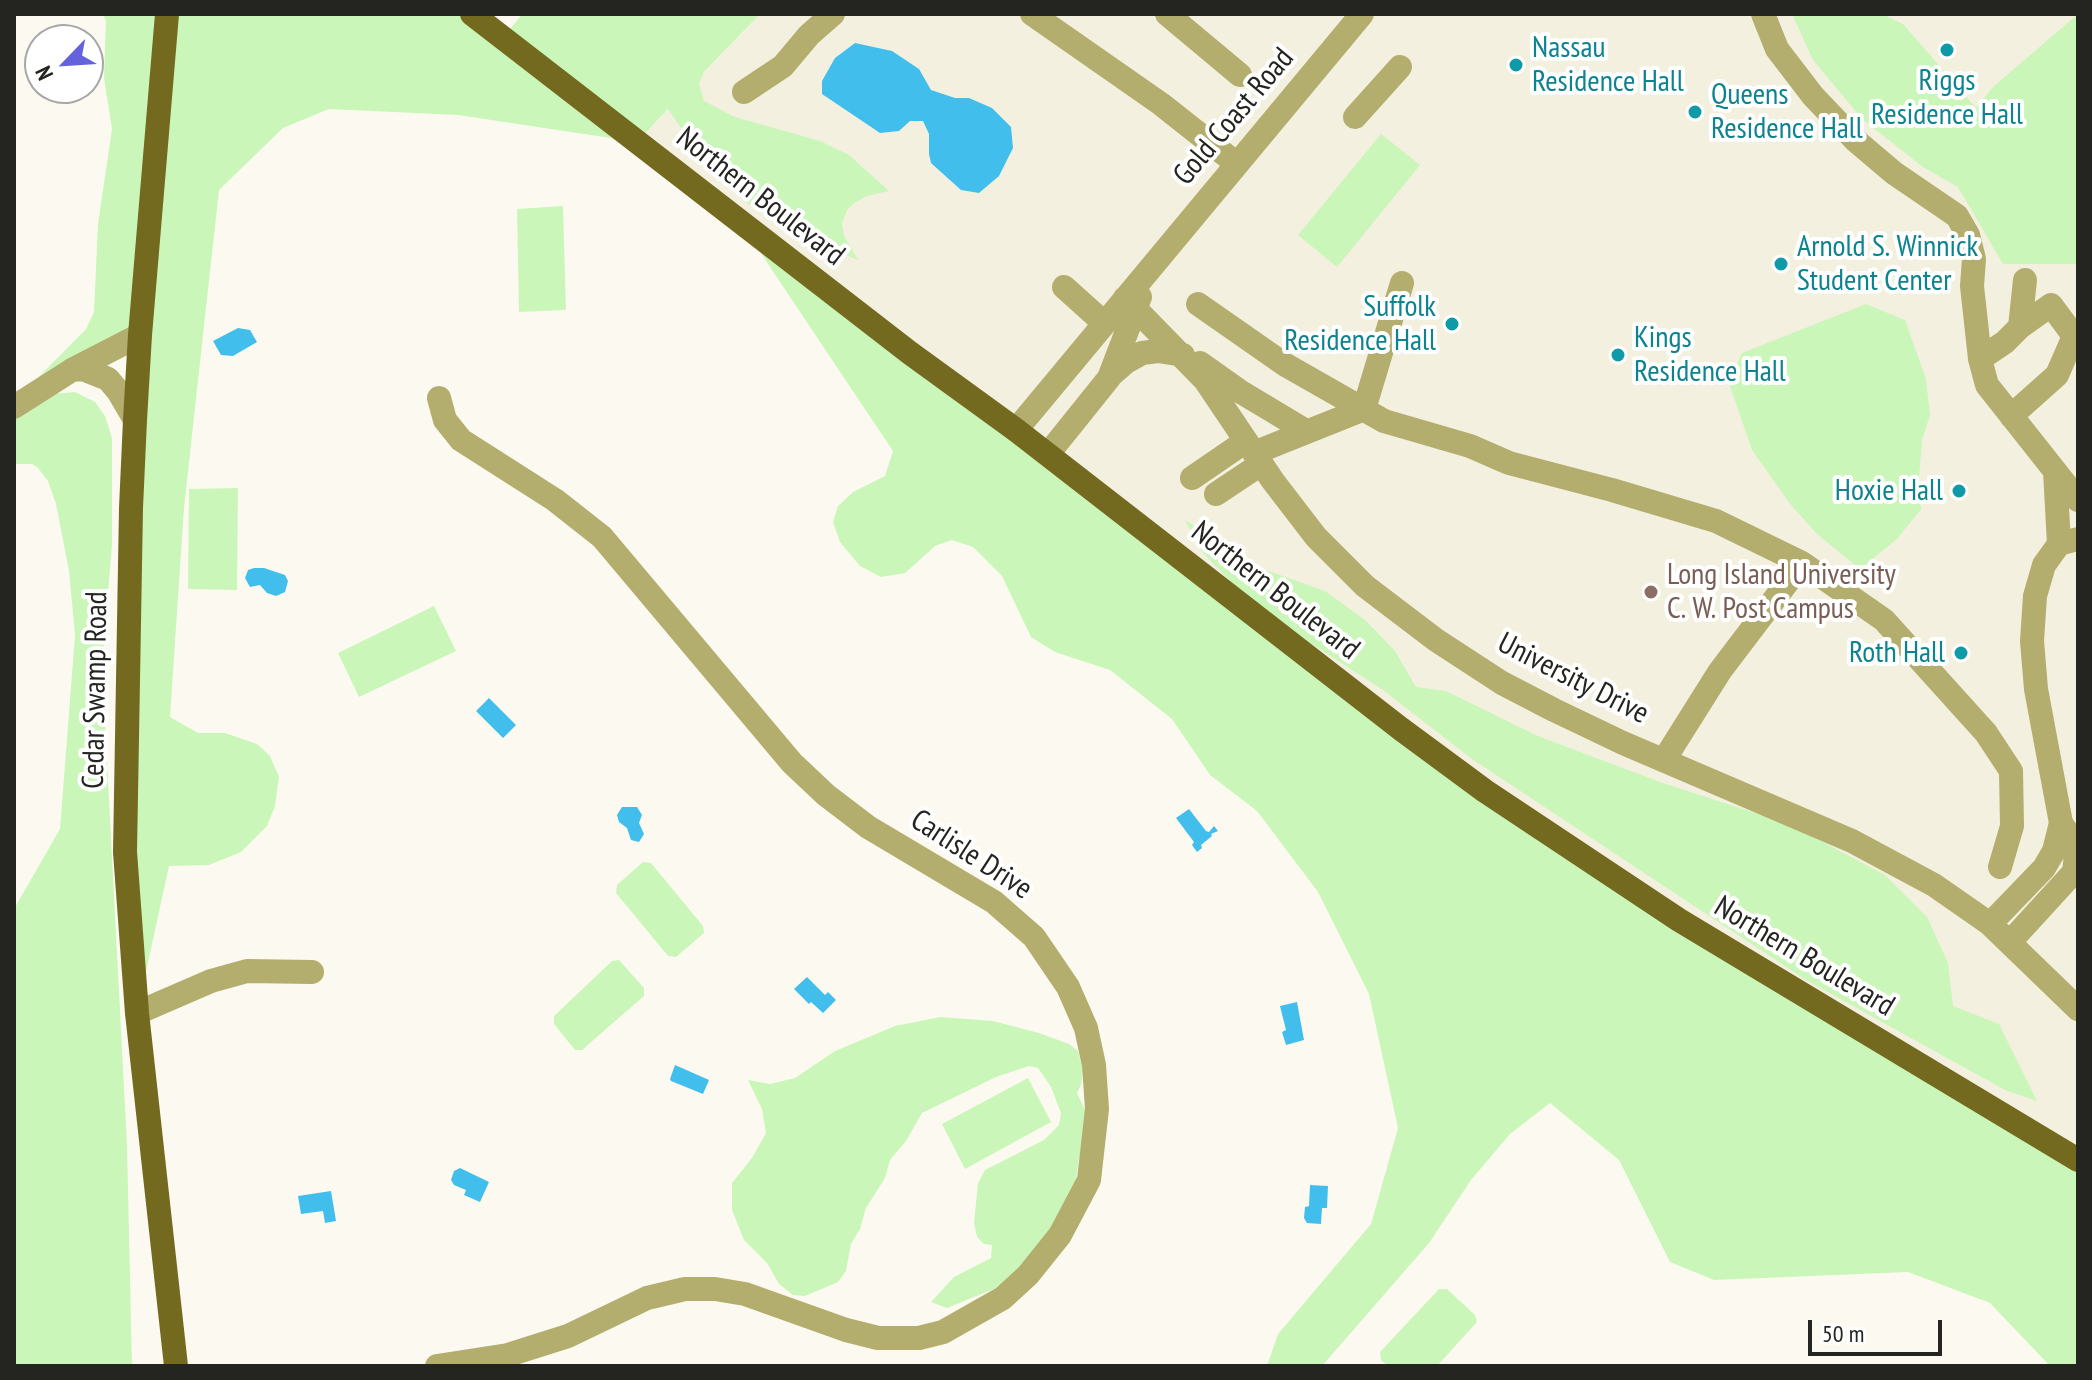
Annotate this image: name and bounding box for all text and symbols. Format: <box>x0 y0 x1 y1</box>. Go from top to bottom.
north arrow <box>24 24 104 104</box>
place label: Nassau Residence Hall <box>1532 30 1684 100</box>
street label: Gold Coast Road <box>1166 41 1302 193</box>
marker: Riggs Residence Hall <box>1938 41 1956 59</box>
marker: Nassau Residence Hall <box>1507 56 1525 74</box>
text: N <box>29 62 59 85</box>
place label: Riggs Residence Hall <box>1871 63 2023 134</box>
place label: Queens Residence Hall <box>1711 77 1863 148</box>
marker: Queens Residence Hall <box>1686 103 1704 121</box>
street label: Northern Boulevard <box>669 120 851 274</box>
place label: Arnold S. Winnick Student Center <box>1797 229 1978 300</box>
marker: Arnold S. Winnick Student Center <box>1772 255 1790 273</box>
place label: Suffolk Residence Hall <box>1284 289 1436 360</box>
marker: Suffolk Residence Hall <box>1443 315 1461 333</box>
place label: Kings Residence Hall <box>1634 320 1786 390</box>
marker: Kings Residence Hall <box>1609 346 1627 364</box>
place label: Hoxie Hall <box>1835 473 1943 509</box>
marker: Hoxie Hall <box>1950 482 1968 500</box>
street label: Northern Boulevard <box>1184 514 1366 668</box>
place label: Long Island University C. W. Post Campus <box>1667 557 1896 628</box>
marker: Long Island University C. W. Post Campus <box>1642 583 1660 601</box>
street label: Cedar Swamp Road <box>76 591 116 789</box>
street label: University Drive <box>1492 626 1654 732</box>
place label: Roth Hall <box>1849 635 1945 671</box>
marker: Roth Hall <box>1952 644 1970 662</box>
street label: Carlisle Drive <box>904 802 1038 908</box>
street label: Northern Boulevard <box>1708 889 1900 1025</box>
scale bar <box>1812 1304 1946 1354</box>
text: 50 m <box>1822 1318 1864 1349</box>

